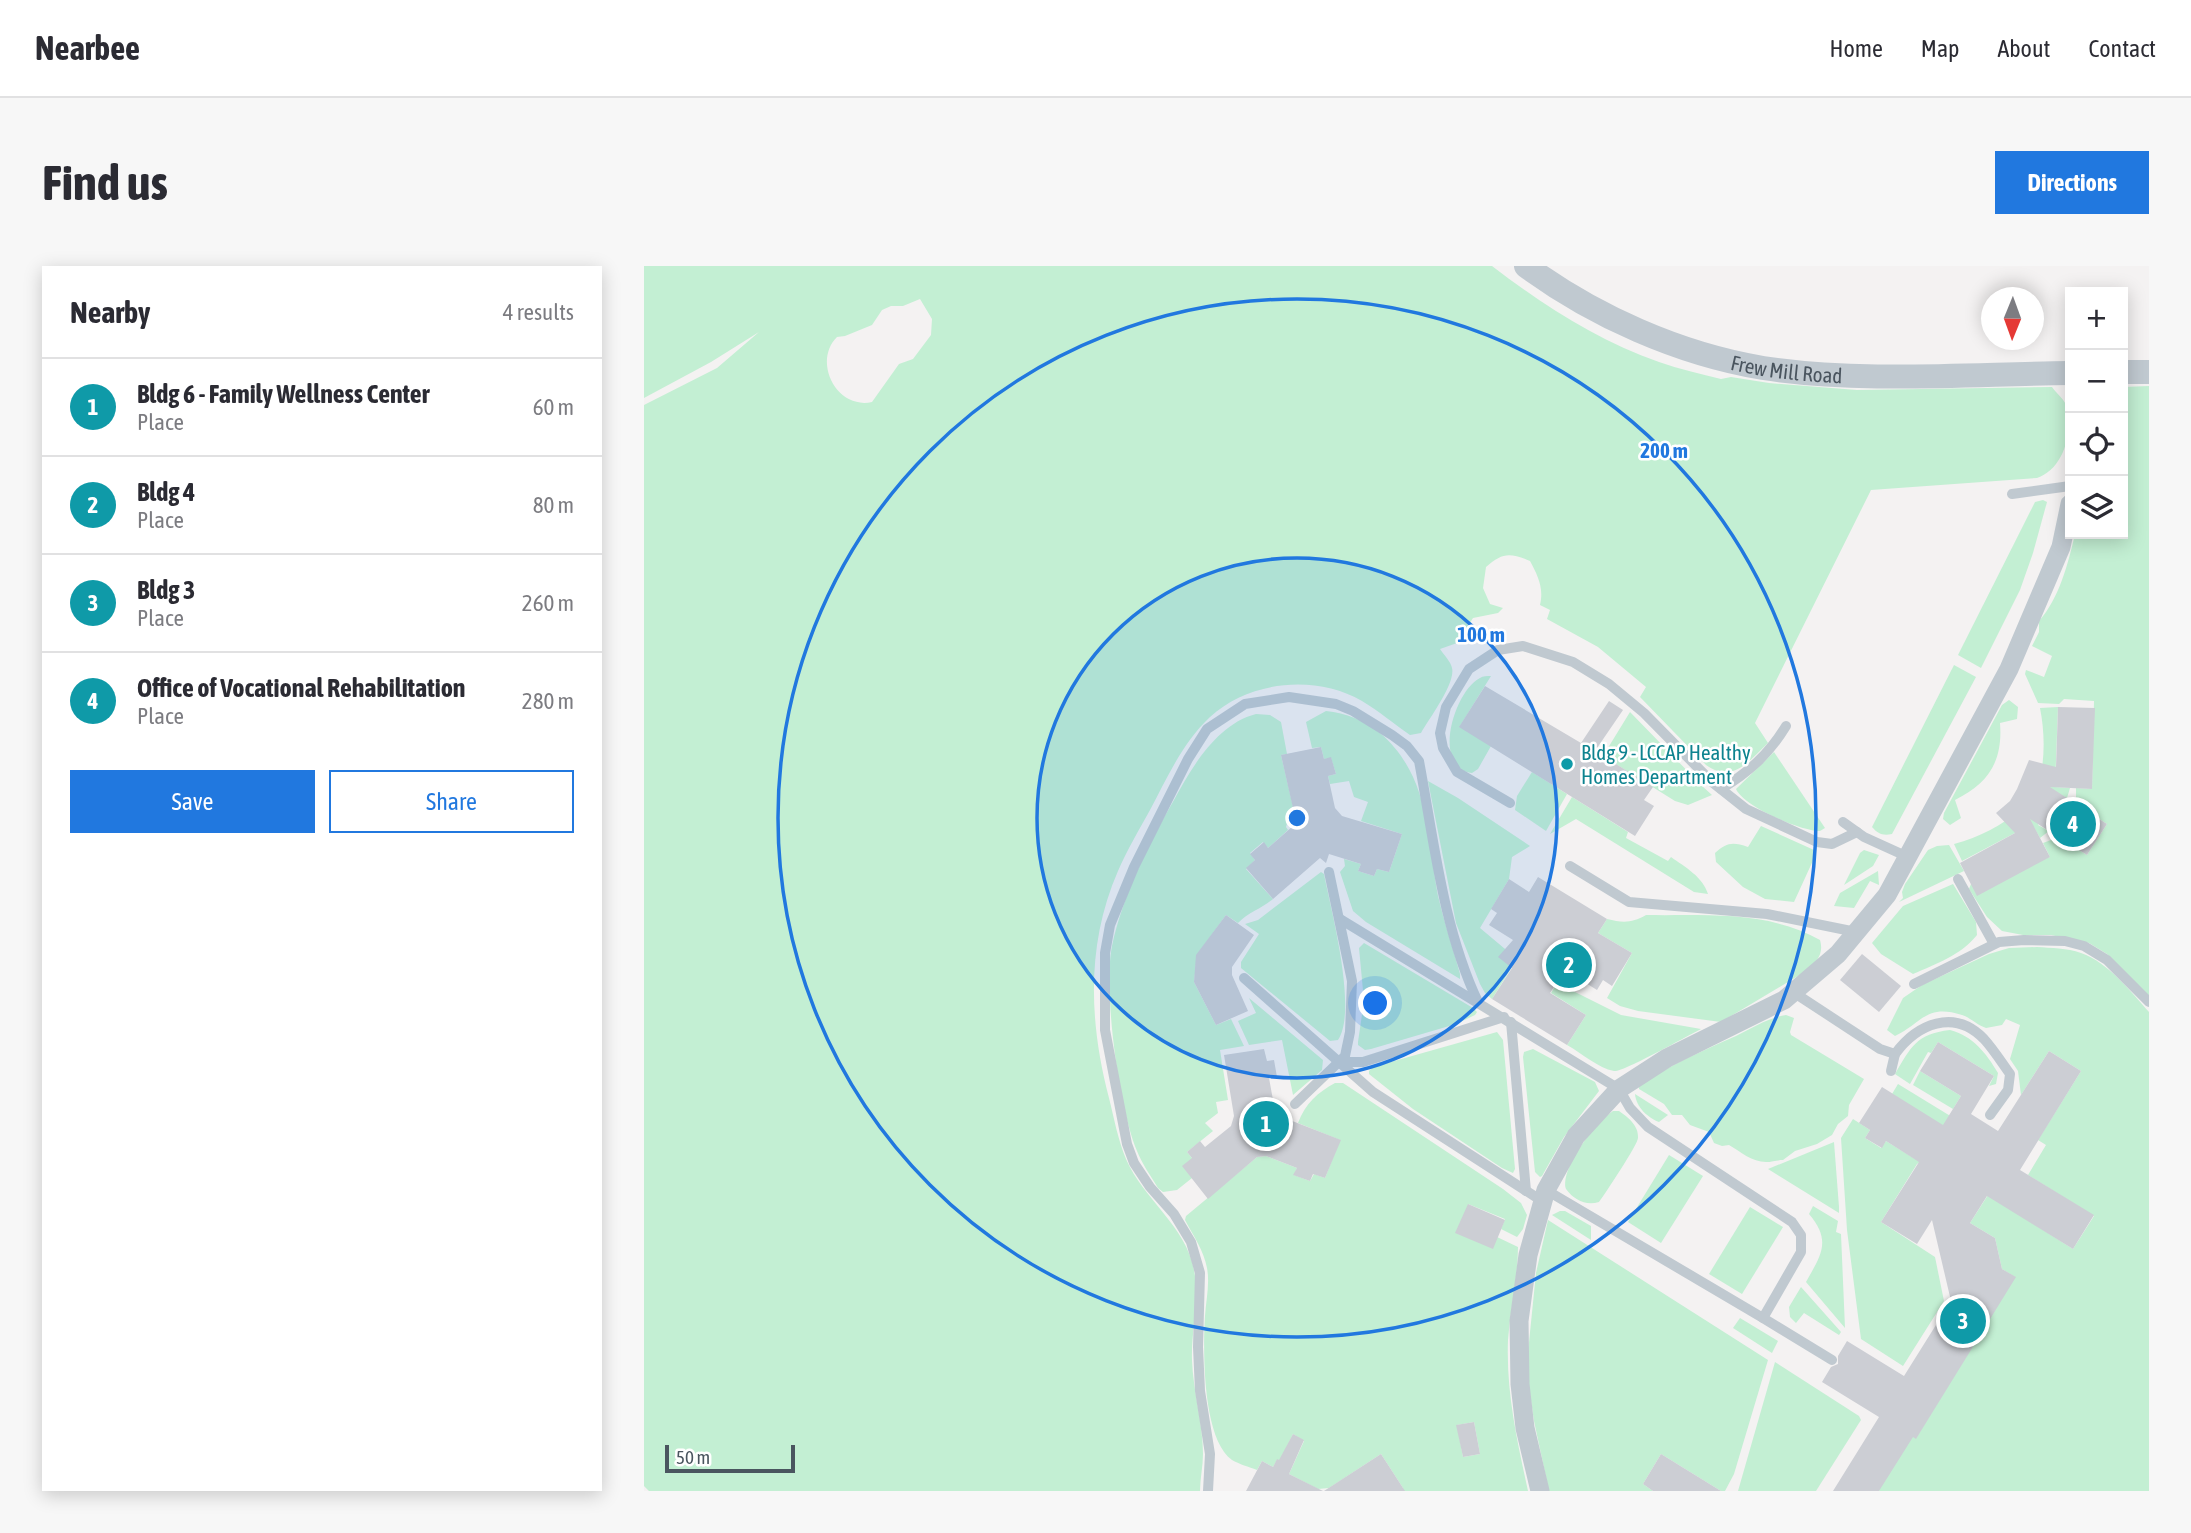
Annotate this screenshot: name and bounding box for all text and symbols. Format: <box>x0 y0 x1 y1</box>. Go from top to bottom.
text: Nearbee <box>35 29 140 67</box>
text: Home <box>1829 35 1883 62</box>
text: Map <box>1921 35 1959 62</box>
text: About <box>1997 35 2050 62</box>
text: Contact <box>2088 35 2156 62</box>
button: Directions <box>1995 151 2149 214</box>
text: Find us <box>42 154 168 210</box>
north arrow <box>1981 287 2044 350</box>
map controls <box>2065 287 2128 539</box>
button: + <box>2065 287 2128 350</box>
text: Nearby <box>70 295 150 329</box>
text: 4 results <box>503 299 574 325</box>
street label: Frew Mill Road <box>1729 350 1843 387</box>
button: − <box>2065 350 2128 413</box>
text: Bldg 6 - Family Wellness Center <box>137 379 429 409</box>
text: 1 <box>88 394 98 420</box>
text: 60 m <box>533 394 574 420</box>
text: Place <box>137 409 184 435</box>
button: locate <box>2065 413 2128 476</box>
text: 200 m <box>1640 438 1688 462</box>
button: layers <box>2065 476 2128 539</box>
text: Bldg 4 <box>137 477 195 507</box>
text: 2 <box>88 492 98 518</box>
text: 80 m <box>533 492 574 518</box>
text: Place <box>137 507 184 533</box>
text: Bldg 3 <box>137 575 195 605</box>
text: 3 <box>88 590 98 616</box>
text: 260 m <box>522 590 574 616</box>
text: Place <box>137 605 184 631</box>
text: 100 m <box>1457 622 1505 646</box>
text: Office of Vocational Rehabilitation <box>137 673 465 703</box>
text: 4 <box>88 688 98 714</box>
text: 280 m <box>522 688 574 714</box>
text: Place <box>137 703 184 729</box>
place label: Bldg 9 - LCCAP Healthy Homes Department <box>1581 740 1751 788</box>
marker: Bldg 9 - LCCAP Healthy Homes Department <box>1559 756 1575 772</box>
button: Save <box>70 770 315 833</box>
button: Share <box>329 770 574 833</box>
pin: 4 <box>2050 798 2096 850</box>
centre of rings <box>1285 806 1309 830</box>
pin: 2 <box>1546 939 1592 991</box>
your location <box>1358 986 1392 1020</box>
pin: 1 <box>1243 1098 1289 1150</box>
pin: 3 <box>1940 1295 1986 1347</box>
scale bar <box>665 1442 794 1474</box>
text: 50 m <box>676 1446 710 1468</box>

